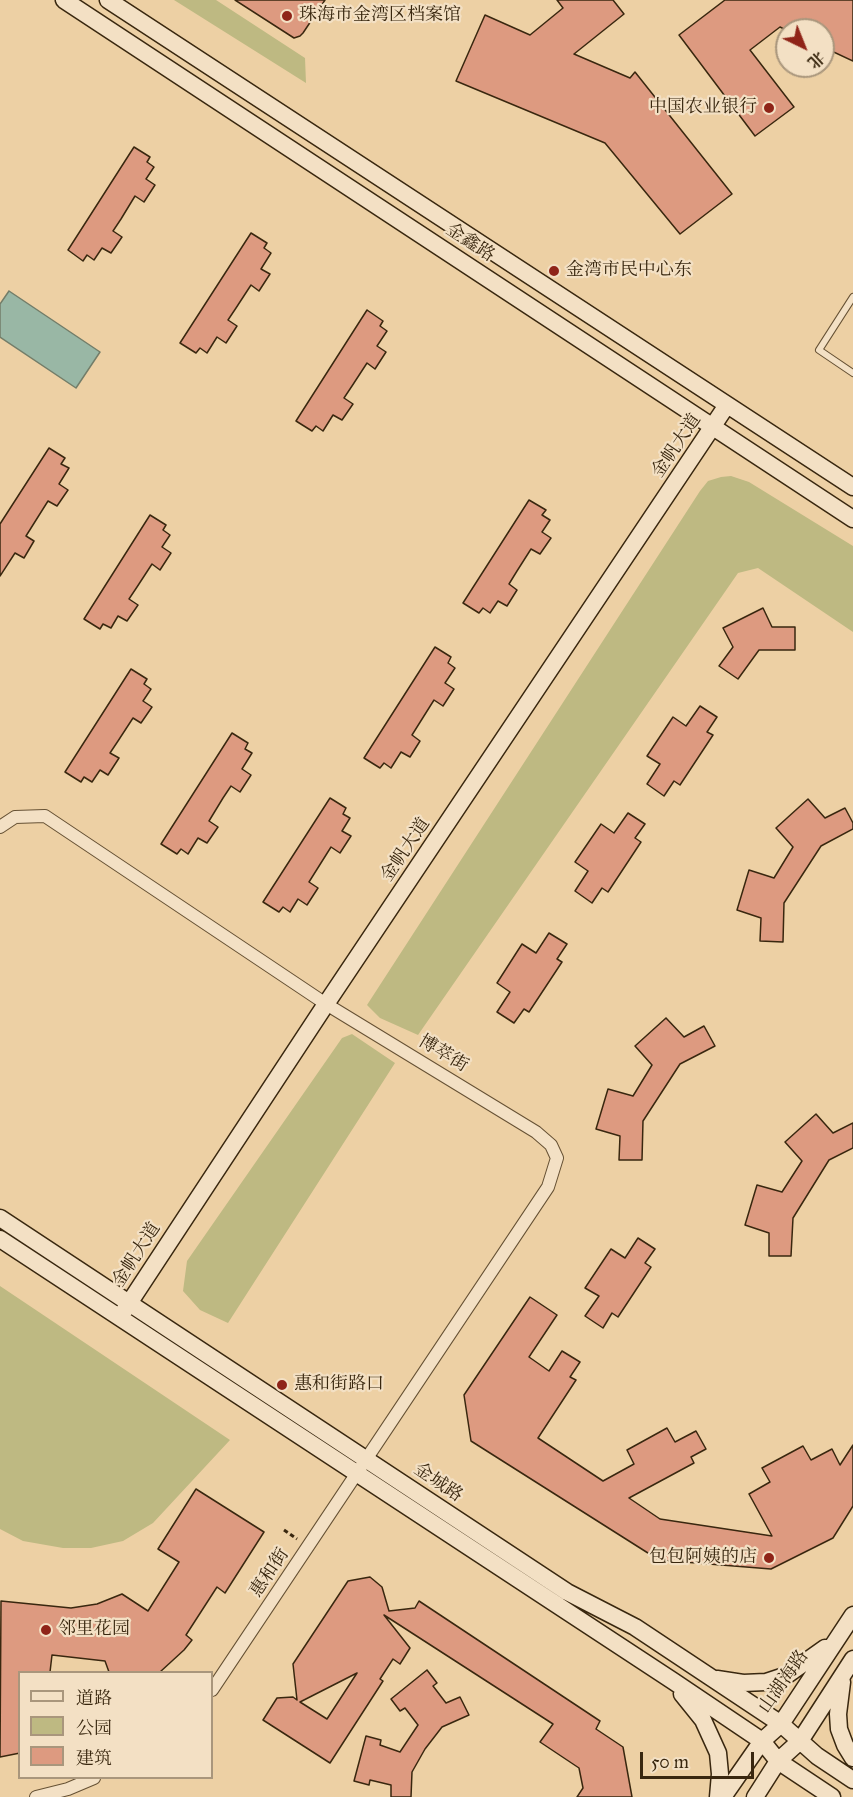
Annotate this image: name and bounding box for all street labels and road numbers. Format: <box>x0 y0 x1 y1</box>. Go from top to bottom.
street label: 金鑫路 <box>441 219 499 267</box>
street label: 金帆大道 <box>648 410 706 482</box>
street label: 金帆大道 <box>377 814 435 886</box>
street label: 博萃街 <box>414 1031 472 1077</box>
street label: 金帆大道 <box>108 1219 166 1291</box>
street label: 金城路 <box>410 1459 466 1507</box>
street label: 惠和街 <box>246 1545 294 1601</box>
street label: 山湖海路 <box>755 1646 813 1718</box>

